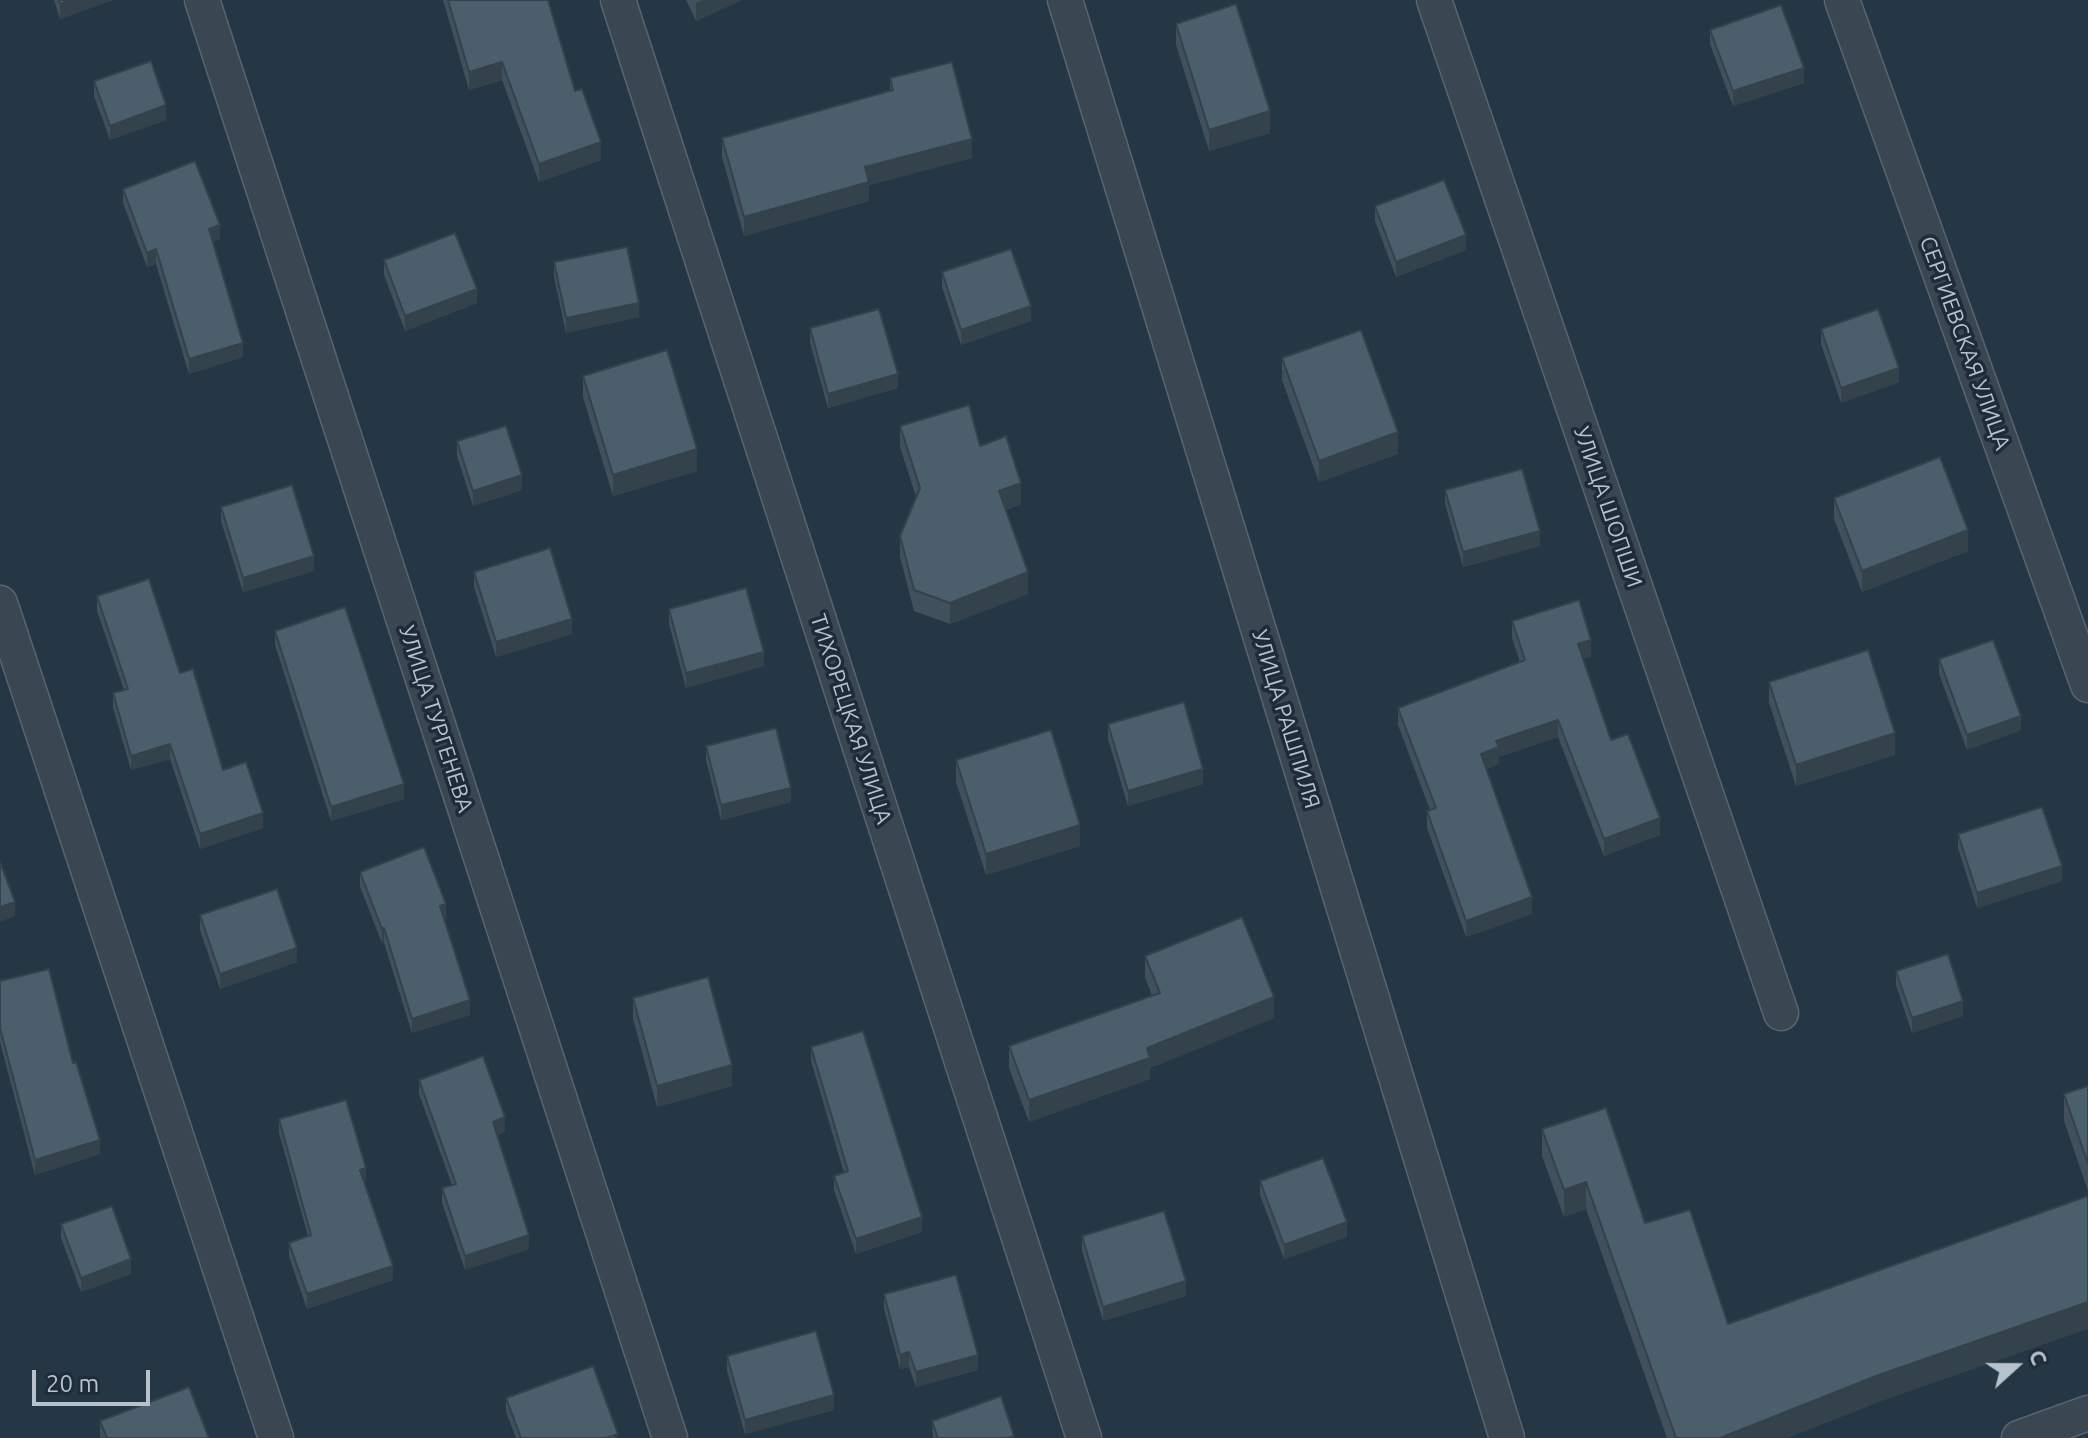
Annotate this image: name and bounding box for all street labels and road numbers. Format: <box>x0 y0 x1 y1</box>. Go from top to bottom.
street label: СЕРГИЕВСКАЯ УЛИЦА <box>1914 233 2016 453</box>
street label: УЛИЦА ШОПШИ <box>1568 423 1648 591</box>
street label: ТИХОРЕЦКАЯ УЛИЦА <box>805 611 897 827</box>
street label: УЛИЦА ТУРГЕНЕВА <box>393 622 479 816</box>
street label: УЛИЦА РАШПИЛЯ <box>1246 626 1326 812</box>

